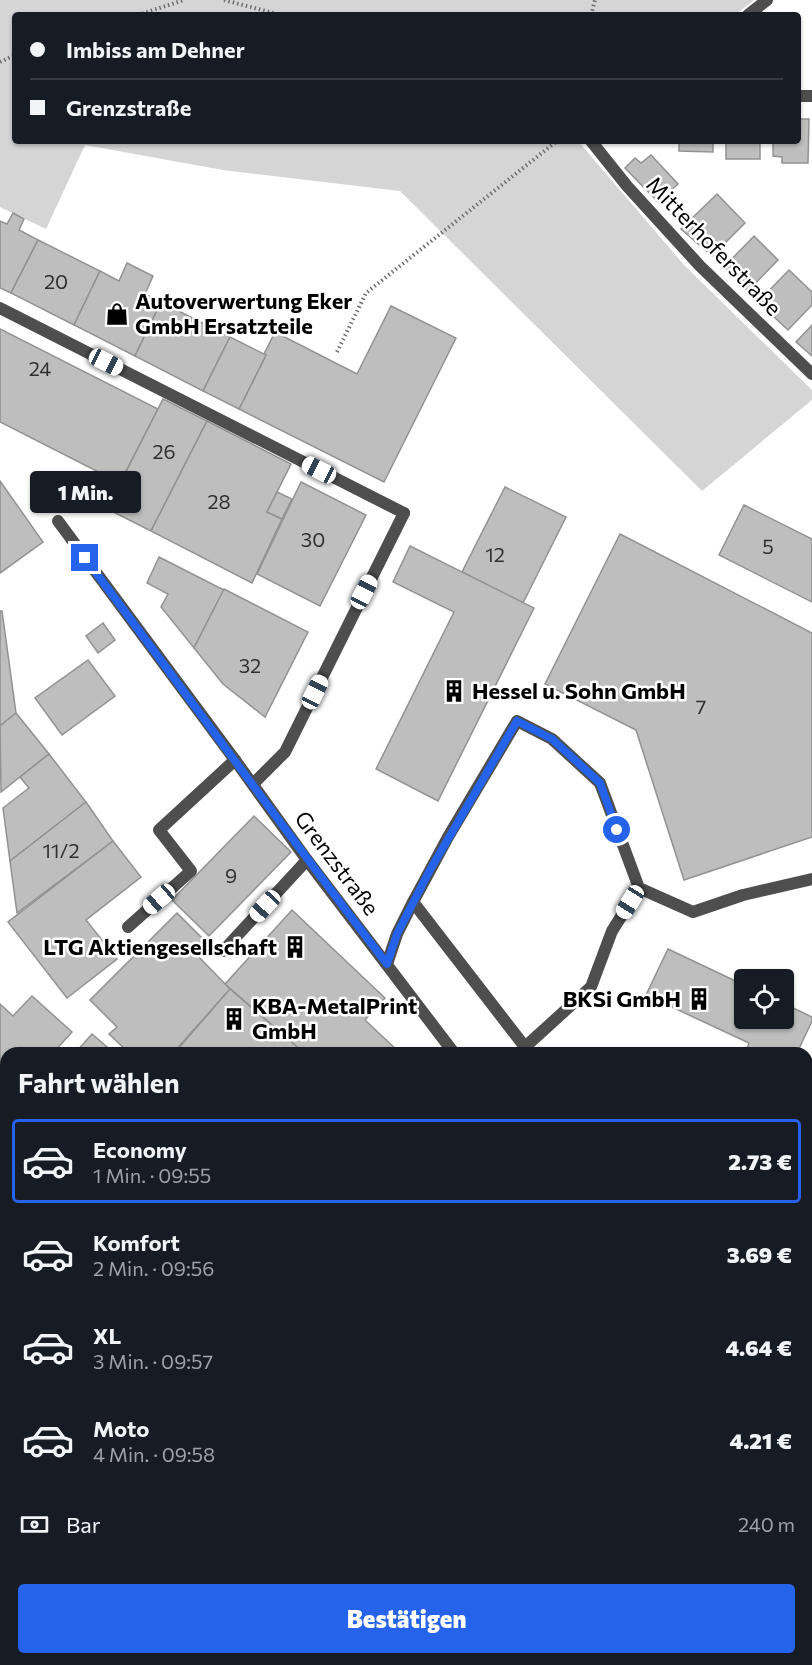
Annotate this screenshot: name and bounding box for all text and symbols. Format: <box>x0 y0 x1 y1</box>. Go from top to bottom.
text: Imbiss am Dehner <box>66 36 245 63</box>
text: Grenzstraße <box>66 94 191 121</box>
street label: Mitterhoferstraße <box>641 171 788 321</box>
house number: 20 <box>44 269 68 293</box>
place label: Autoverwertung Eker GmbH Ersatzteile <box>135 287 352 339</box>
shop icon: Autoverwertung Eker GmbH Ersatzteile <box>104 301 130 327</box>
car <box>86 346 126 378</box>
house number: 24 <box>29 356 51 380</box>
house number: 26 <box>152 439 176 463</box>
car <box>299 454 339 486</box>
callout: 1 Min. <box>29 471 140 513</box>
text: 1 Min. <box>58 480 113 504</box>
house number: 28 <box>207 489 231 513</box>
house number: 30 <box>301 527 325 551</box>
house number: 5 <box>762 534 774 558</box>
house number: 12 <box>485 542 505 566</box>
route end <box>71 544 98 571</box>
car <box>348 572 380 612</box>
house number: 32 <box>239 653 261 677</box>
car <box>299 672 331 712</box>
place label: Hessel u. Sohn GmbH <box>472 677 686 704</box>
building icon: Hessel u. Sohn GmbH <box>441 678 467 704</box>
house number: 7 <box>696 694 706 718</box>
street label: Grenzstraße <box>289 805 385 920</box>
route start <box>603 816 630 843</box>
house number: 11/2 <box>42 838 80 862</box>
house number: 9 <box>225 863 237 887</box>
car <box>140 880 178 918</box>
car <box>613 882 647 922</box>
car <box>246 887 284 925</box>
place label: LTG Aktiengesellschaft <box>43 933 277 960</box>
building icon: LTG Aktiengesellschaft <box>282 934 308 960</box>
map controls <box>734 969 794 1029</box>
button: locate <box>734 969 794 1029</box>
place label: BKSi GmbH <box>563 985 681 1012</box>
building icon: BKSi GmbH <box>686 986 712 1012</box>
place label: KBA-MetalPrint GmbH <box>252 992 417 1044</box>
building icon: KBA-MetalPrint GmbH <box>221 1006 247 1032</box>
text: Fahrt wählen <box>18 1066 180 1099</box>
icon: car <box>21 1134 75 1188</box>
text: Economy <box>93 1136 187 1163</box>
text: 2.73 € <box>728 1148 792 1175</box>
text: 1 Min. · 09:55 <box>93 1163 211 1187</box>
icon: car <box>21 1227 75 1281</box>
text: Komfort <box>93 1229 180 1256</box>
text: 3.69 € <box>727 1241 792 1268</box>
text: 2 Min. · 09:56 <box>93 1256 214 1280</box>
icon: car <box>21 1320 75 1374</box>
text: XL <box>93 1322 121 1349</box>
text: 4.64 € <box>725 1334 792 1361</box>
text: 3 Min. · 09:57 <box>93 1349 213 1373</box>
icon: car <box>21 1413 75 1467</box>
text: Moto <box>93 1415 149 1442</box>
text: 4.21 € <box>730 1427 792 1454</box>
text: 4 Min. · 09:58 <box>93 1442 215 1466</box>
icon: cash <box>18 1508 51 1541</box>
text: Bar <box>66 1511 101 1538</box>
text: 240 m <box>738 1512 795 1536</box>
button: Bestätigen <box>18 1584 795 1653</box>

